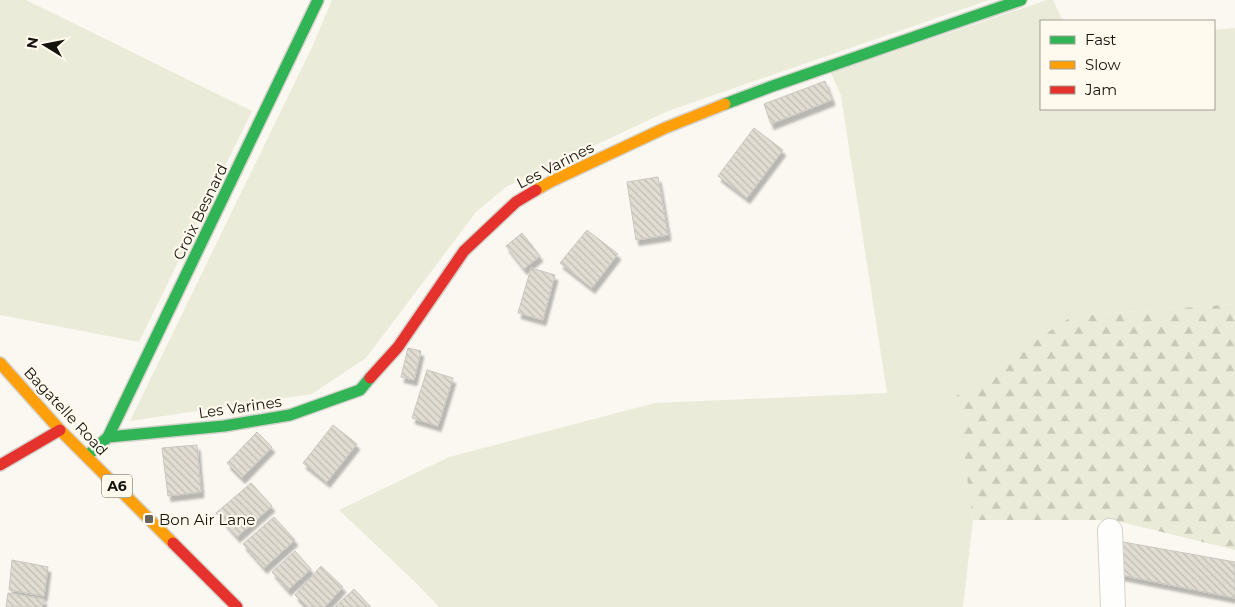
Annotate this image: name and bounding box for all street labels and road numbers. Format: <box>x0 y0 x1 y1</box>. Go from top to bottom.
street label: Les Varines <box>513 137 597 193</box>
street label: Croix Besnard <box>169 161 231 263</box>
street label: Bagatelle Road <box>20 363 112 459</box>
street label: Les Varines <box>197 392 283 422</box>
road number: A6 <box>102 474 132 498</box>

